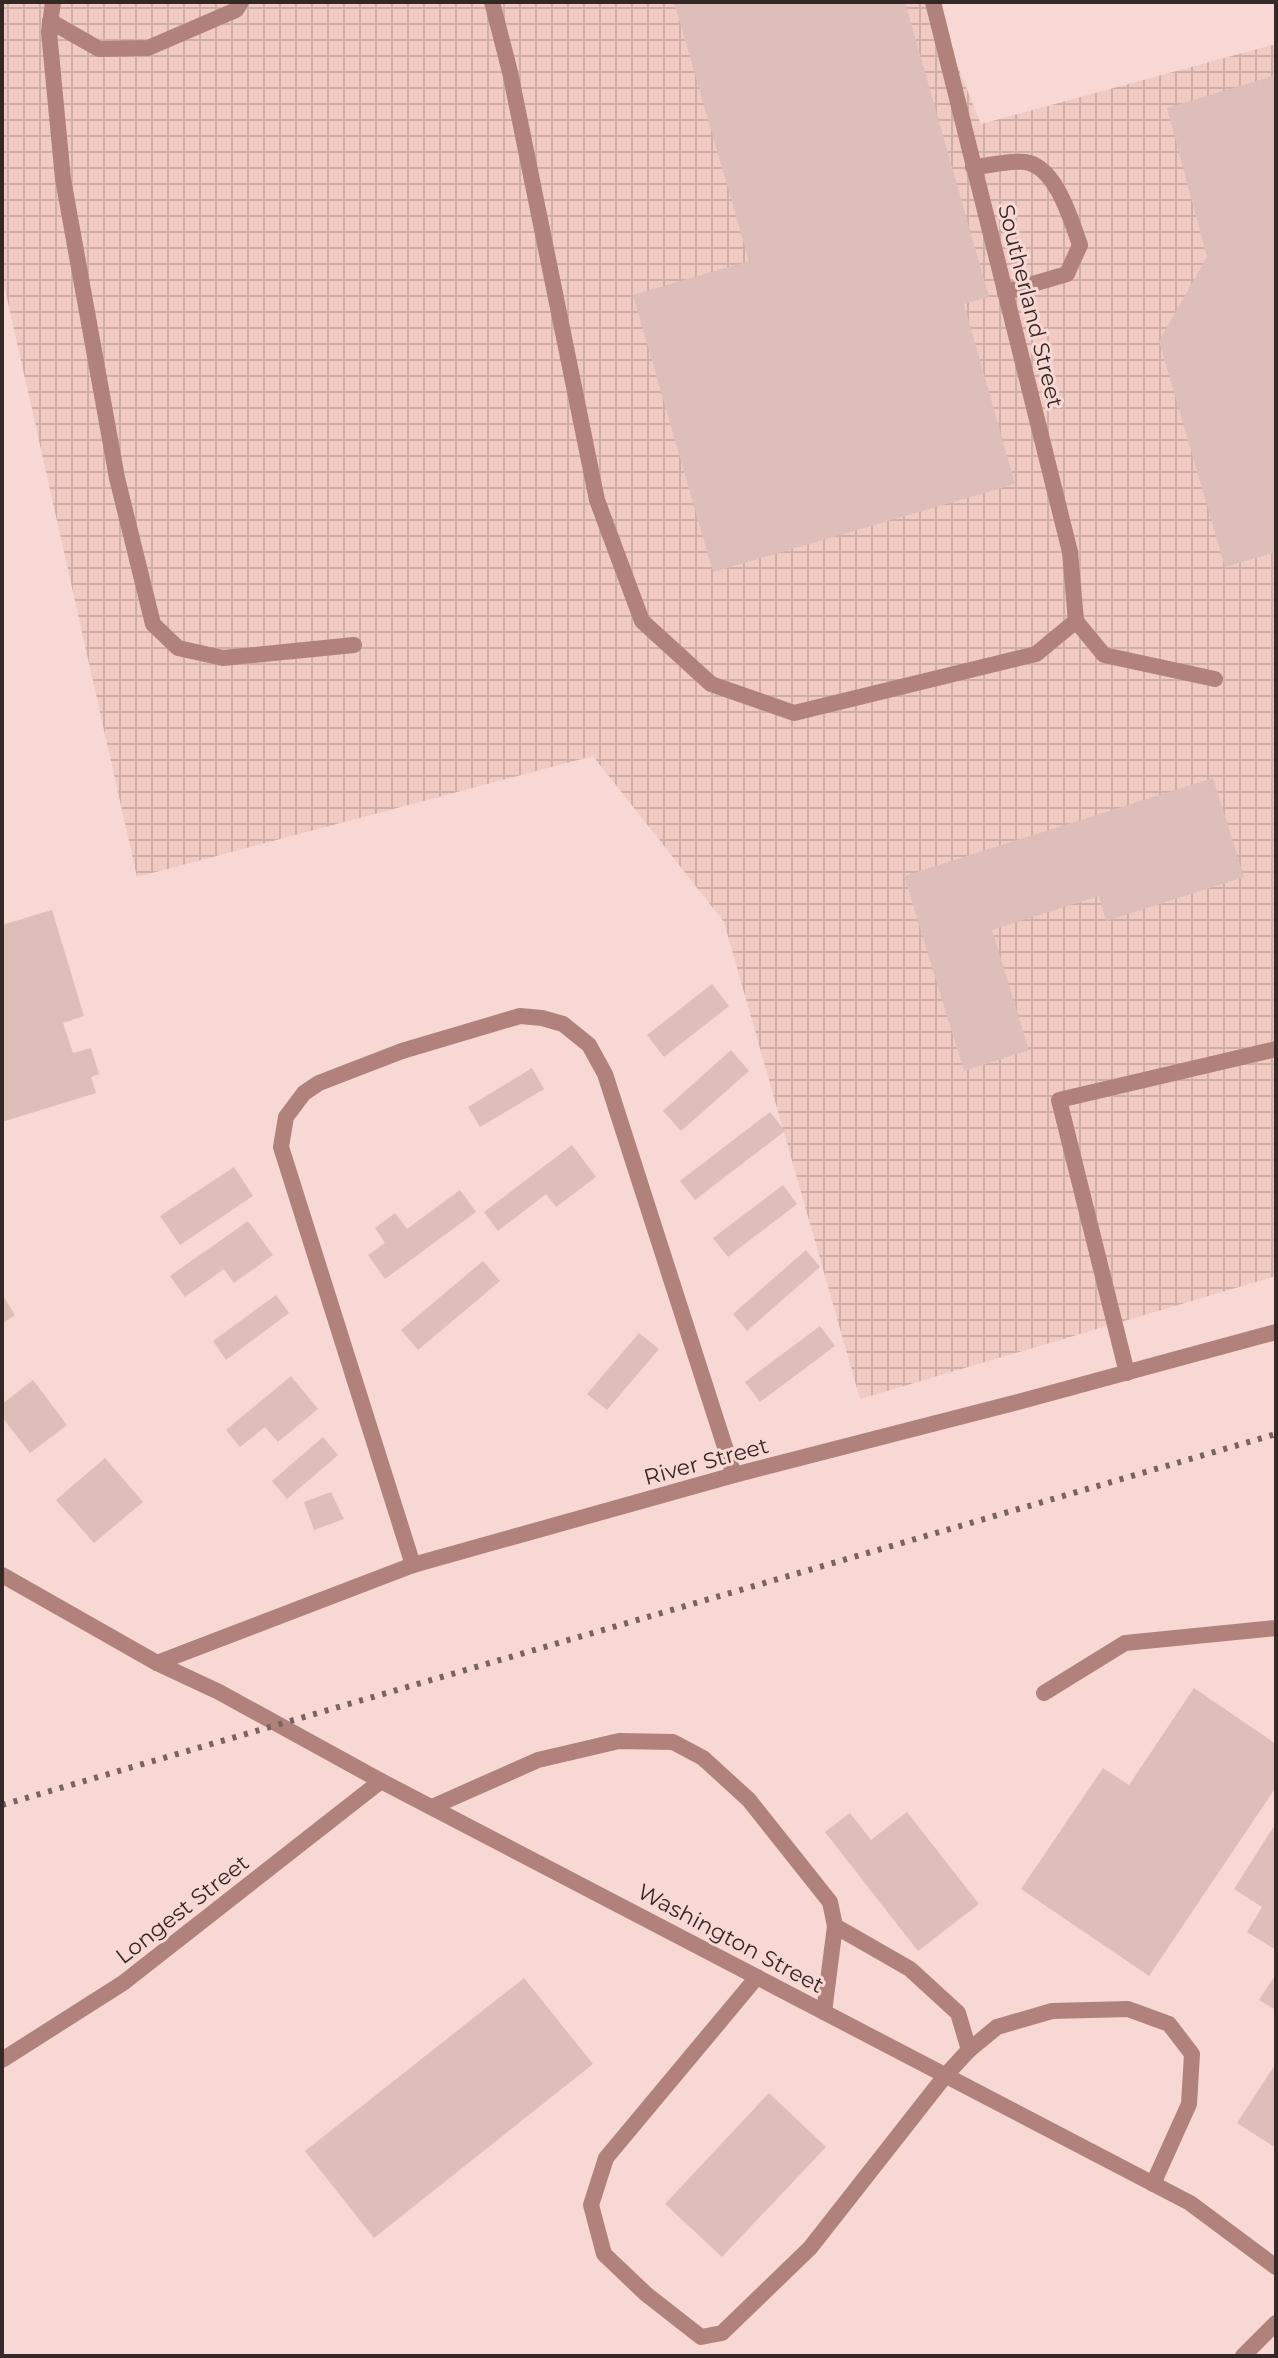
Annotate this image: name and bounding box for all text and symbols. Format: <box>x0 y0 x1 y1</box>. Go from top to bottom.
street label: Southerland Street <box>992 202 1069 411</box>
street label: River Street <box>641 1432 771 1491</box>
street label: Longest Street <box>110 1849 254 1970</box>
street label: Washington Street <box>633 1878 829 1999</box>

